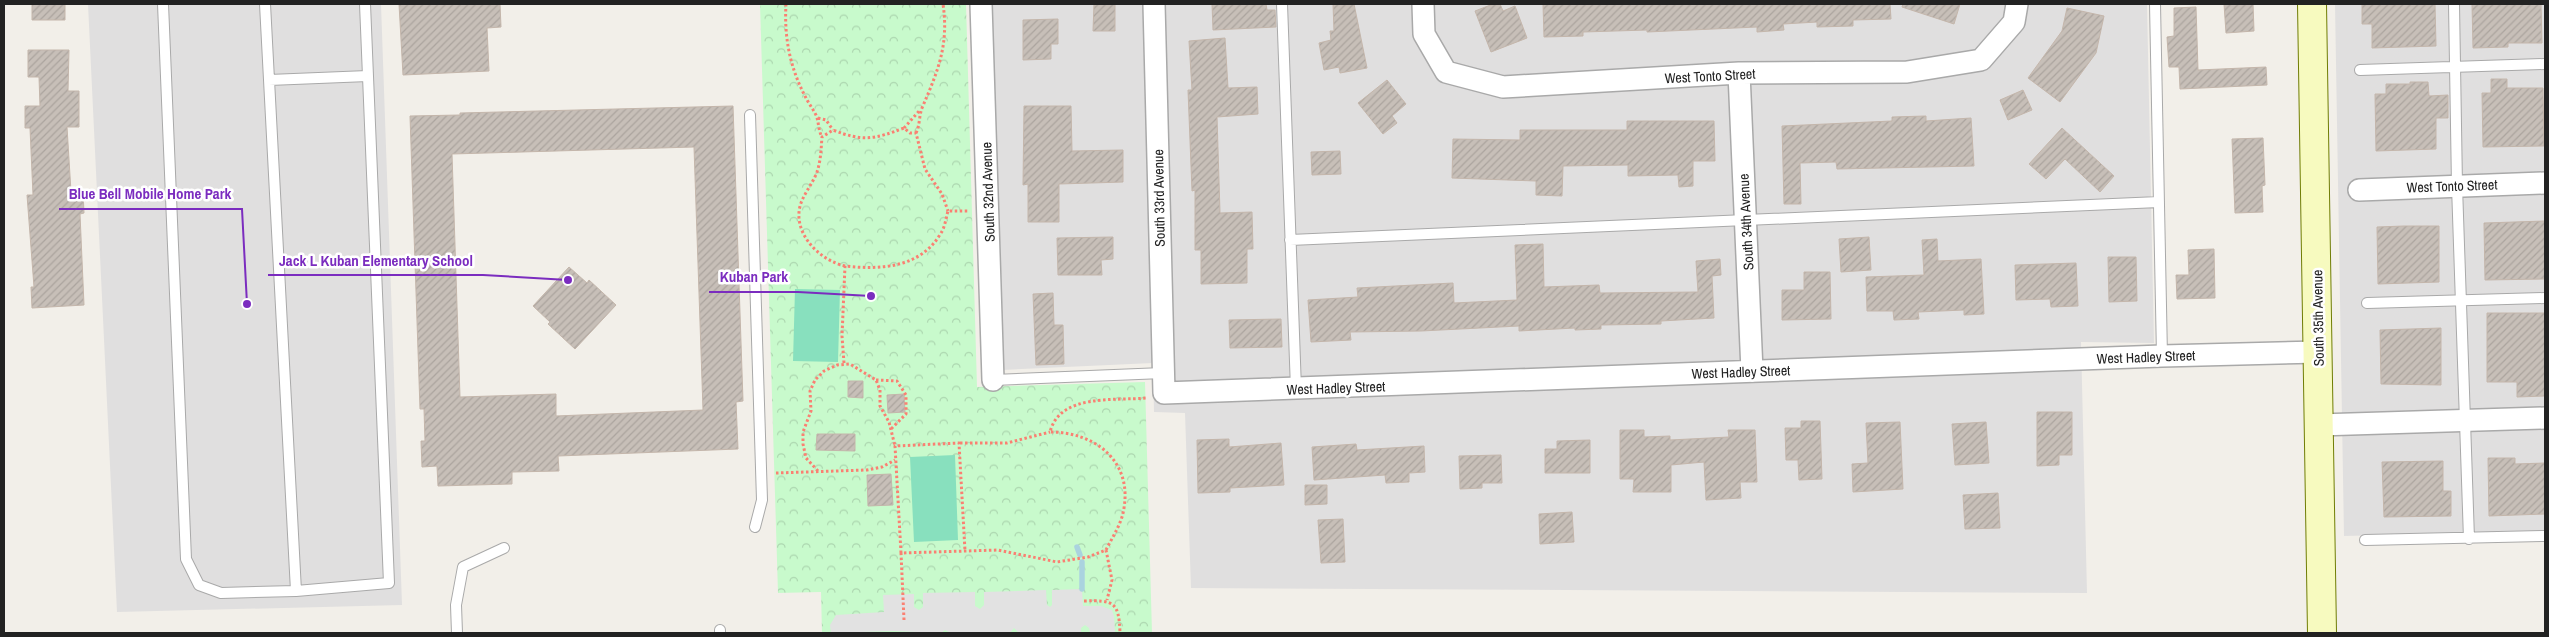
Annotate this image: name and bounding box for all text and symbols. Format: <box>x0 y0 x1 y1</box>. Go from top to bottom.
street label: West Tonto Street <box>1664 65 1756 87</box>
street label: South 32nd Avenue <box>977 142 999 242</box>
street label: South 33rd Avenue <box>1149 149 1169 247</box>
street label: South 34th Avenue <box>1734 173 1758 271</box>
street label: West Tonto Street <box>2406 175 2498 197</box>
callout: Blue Bell Mobile Home Park <box>59 179 242 209</box>
text: Blue Bell Mobile Home Park <box>69 183 231 204</box>
callout: Jack L Kuban Elementary School <box>268 245 483 275</box>
text: Jack L Kuban Elementary School <box>279 250 473 271</box>
callout: Kuban Park <box>709 262 798 292</box>
text: Kuban Park <box>720 266 788 287</box>
street label: South 35th Avenue <box>2308 269 2328 367</box>
street label: West Hadley Street <box>2096 346 2196 368</box>
street label: West Hadley Street <box>1691 361 1791 383</box>
street label: West Hadley Street <box>1286 377 1386 399</box>

